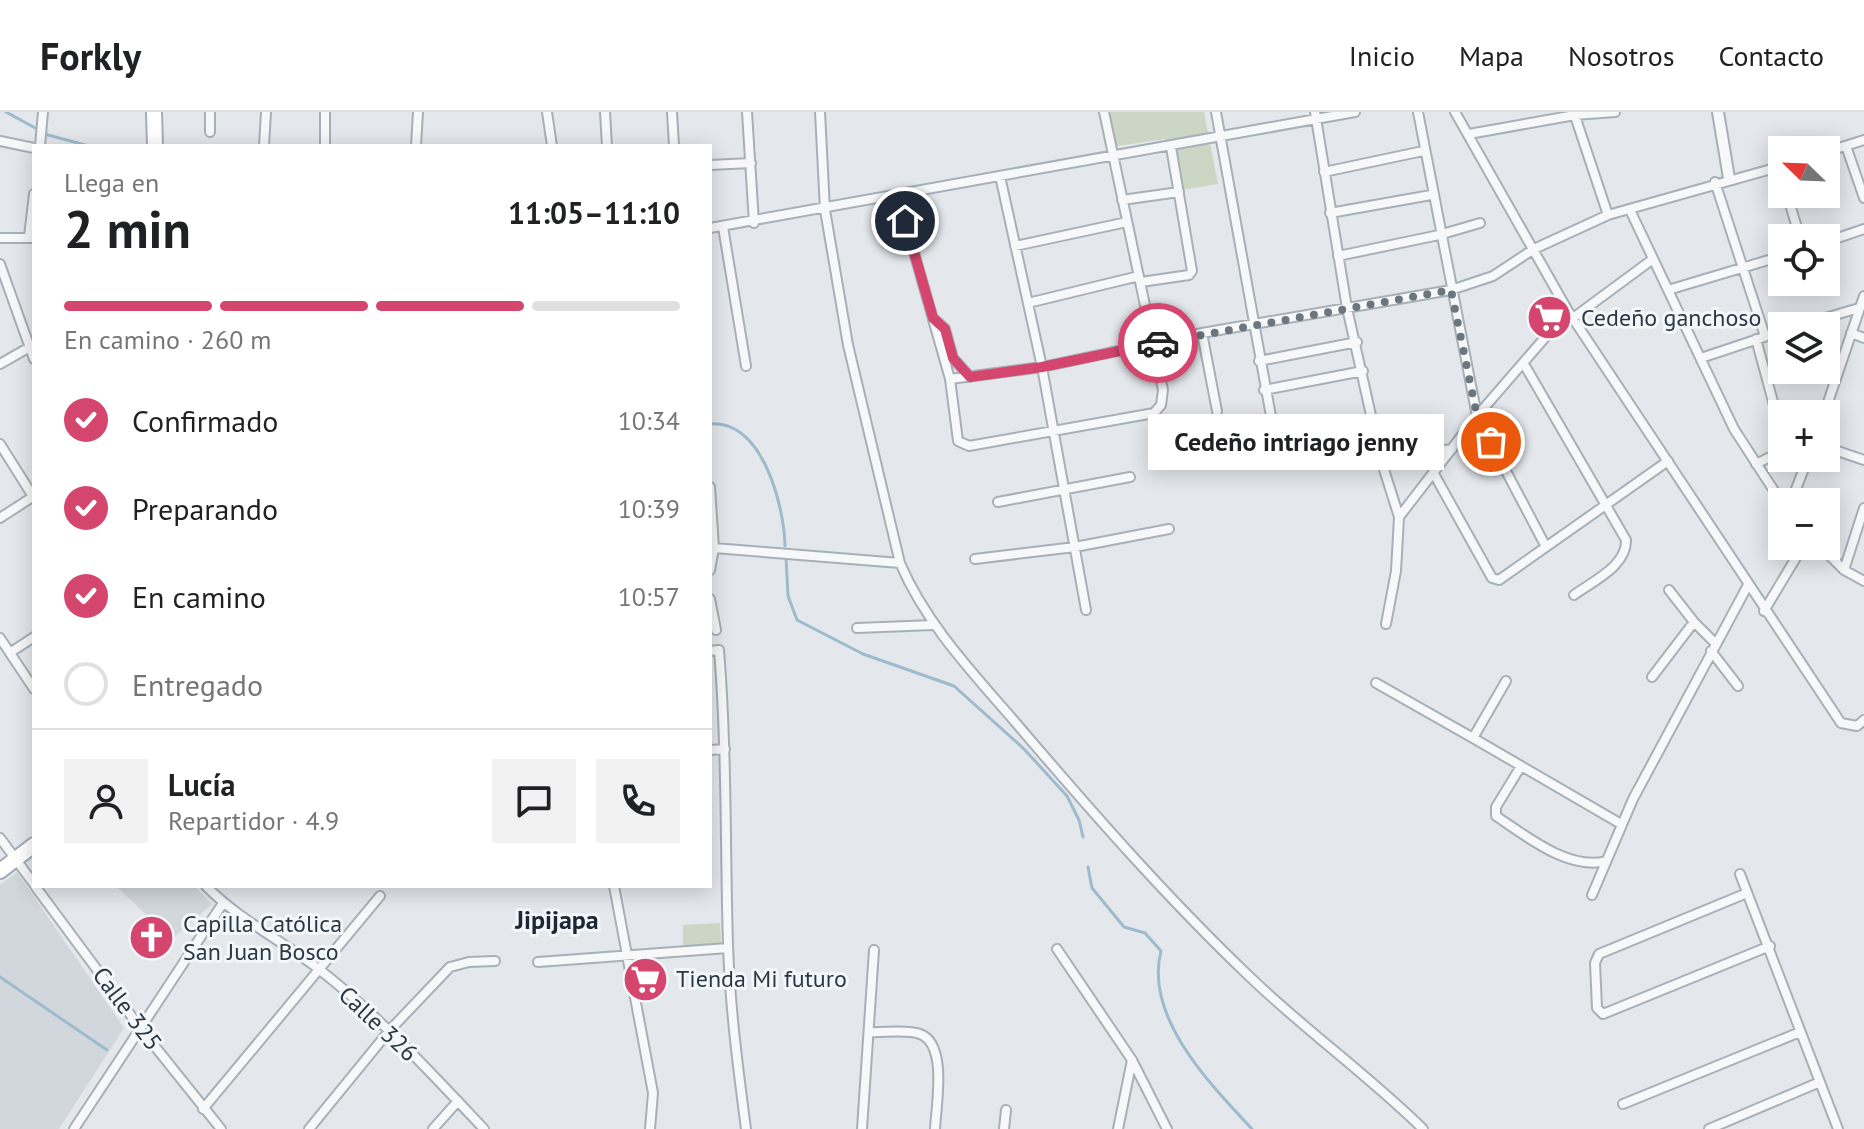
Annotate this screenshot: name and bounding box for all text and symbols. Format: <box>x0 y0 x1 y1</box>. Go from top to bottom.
text: Forkly <box>40 31 141 80</box>
text: Inicio <box>1349 37 1415 74</box>
text: Mapa <box>1459 37 1524 74</box>
text: Nosotros <box>1568 37 1674 74</box>
text: Contacto <box>1718 37 1824 74</box>
north arrow <box>1768 136 1840 208</box>
map controls <box>1768 136 1840 560</box>
text: Llega en <box>64 166 159 199</box>
pin <box>871 187 939 255</box>
text: 11:05–11:10 <box>508 193 680 232</box>
text: 2 min <box>64 195 191 262</box>
icon: home <box>883 199 927 243</box>
button: locate <box>1768 224 1840 296</box>
supermarket icon: Cedeño ganchoso <box>1526 294 1574 342</box>
place label: Cedeño ganchoso <box>1581 302 1761 333</box>
courier <box>1118 303 1198 383</box>
button: layers <box>1768 312 1840 384</box>
icon: car <box>1136 321 1180 365</box>
text: En camino · 260 m <box>64 323 271 356</box>
icon: check <box>64 398 108 442</box>
button: + <box>1768 400 1840 472</box>
text: Confirmado <box>132 401 278 440</box>
text: 10:34 <box>618 404 680 437</box>
pin <box>1457 408 1525 476</box>
callout: Cedeño intriago jenny <box>1147 414 1443 470</box>
icon: bag <box>1469 420 1513 464</box>
text: Cedeño intriago jenny <box>1174 425 1418 458</box>
icon: check <box>64 486 108 530</box>
button: − <box>1768 488 1840 560</box>
text: Preparando <box>132 489 278 528</box>
text: 10:39 <box>618 492 680 525</box>
icon: check <box>64 574 108 618</box>
text: En camino <box>132 577 266 616</box>
text: 10:57 <box>618 580 680 613</box>
text: Entregado <box>132 665 263 704</box>
button: person <box>64 759 148 843</box>
button: chat <box>492 759 576 843</box>
button: phone <box>596 759 680 843</box>
text: Lucía <box>168 765 236 804</box>
text: Repartidor · 4.9 <box>168 804 339 837</box>
district label: Jipijapa <box>514 903 599 936</box>
place label: Capilla Católica San Juan Bosco <box>183 908 342 967</box>
church icon: Capilla Católica San Juan Bosco <box>128 914 176 962</box>
supermarket icon: Tienda Mi futuro <box>621 955 669 1003</box>
street label: Calle 325 <box>86 961 169 1057</box>
place label: Tienda Mi futuro <box>676 963 847 994</box>
street label: Calle 326 <box>332 979 424 1068</box>

